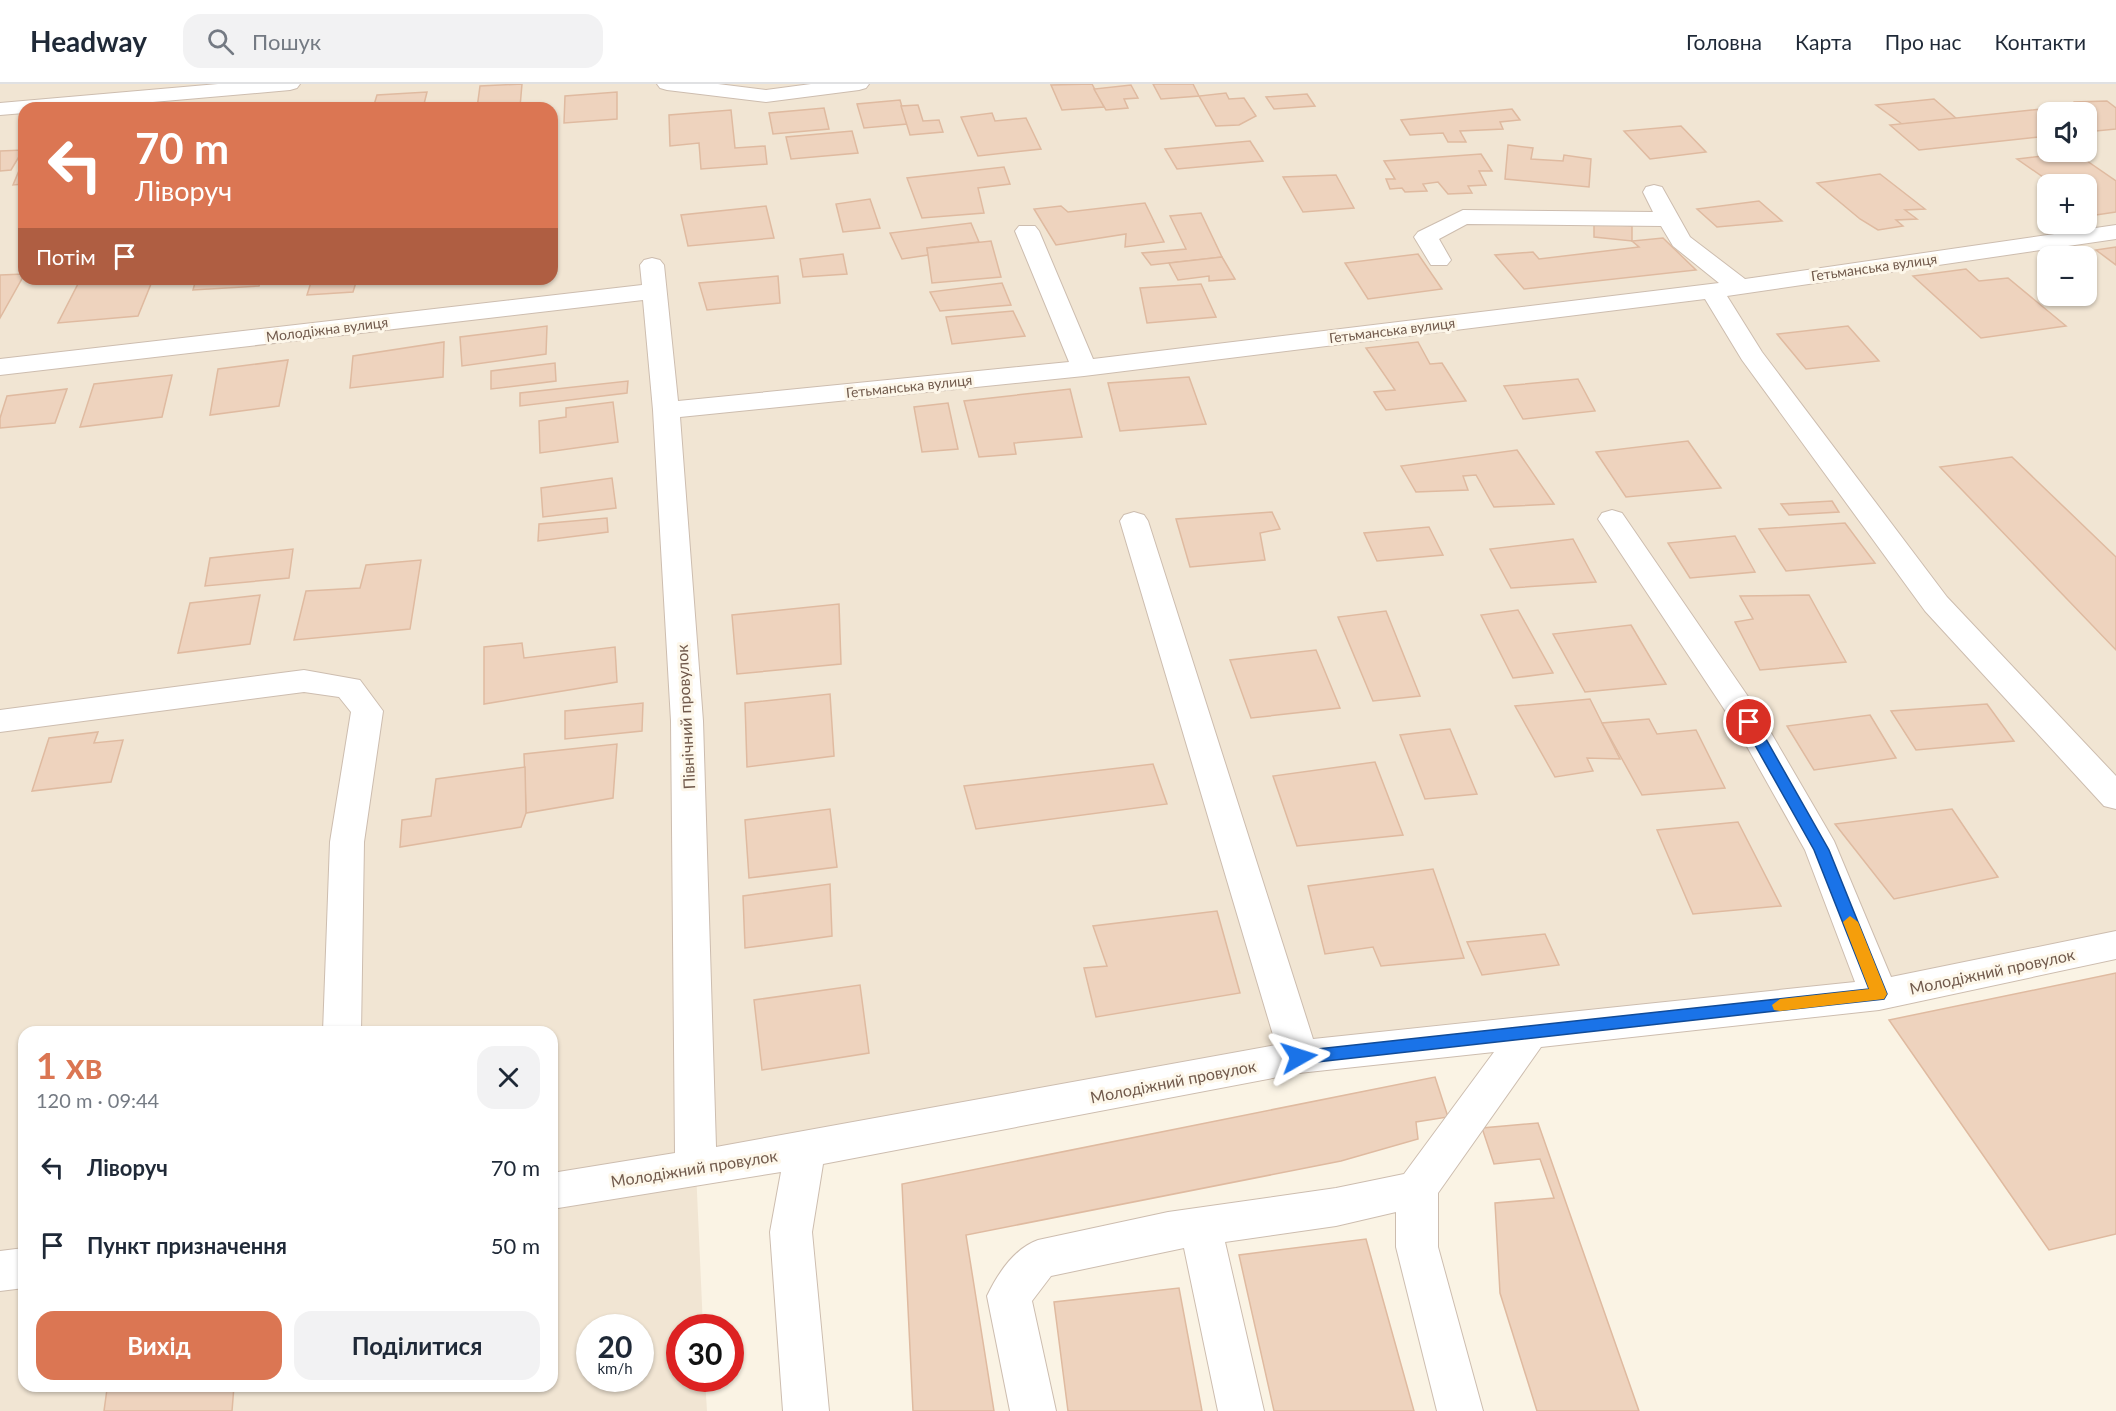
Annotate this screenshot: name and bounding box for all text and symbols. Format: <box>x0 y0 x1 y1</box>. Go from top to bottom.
search box <box>183 14 603 68</box>
text: Headway <box>30 24 147 58</box>
icon: search <box>204 25 237 58</box>
text: Пошук <box>252 28 321 55</box>
text: Головна <box>1686 29 1762 54</box>
text: Карта <box>1795 29 1852 54</box>
text: Про нас <box>1885 29 1961 54</box>
text: Контакти <box>1994 29 2086 54</box>
map controls <box>2037 102 2097 306</box>
button: sound <box>2037 102 2097 162</box>
text: 70 m <box>135 123 229 173</box>
icon: left <box>36 126 114 204</box>
text: Ліворуч <box>135 174 232 207</box>
button: + <box>2037 174 2097 234</box>
icon: arrive <box>108 240 141 273</box>
text: Потім <box>36 243 96 270</box>
button: − <box>2037 246 2097 306</box>
street label: Гетьманська вулиця <box>1810 250 1938 284</box>
street label: Молодіжна вулиця <box>265 313 389 345</box>
street label: Гетьманська вулиця <box>1328 314 1456 346</box>
street label: Гетьманська вулиця <box>845 371 973 401</box>
street label: Північний провулок <box>672 643 698 790</box>
pin <box>1723 696 1774 747</box>
icon: arrive <box>1732 705 1765 738</box>
street label: Молодіжний провулок <box>1908 944 2077 998</box>
position arrow <box>1267 1025 1331 1089</box>
text: 1 хв <box>36 1043 103 1087</box>
button: close <box>477 1046 540 1109</box>
street label: Молодіжний провулок <box>1089 1055 1258 1106</box>
text: 120 m · 09:44 <box>36 1088 159 1112</box>
street label: Молодіжний провулок <box>609 1145 779 1191</box>
icon: left <box>36 1151 69 1184</box>
text: Ліворуч <box>87 1154 168 1181</box>
text: 70 m <box>491 1154 540 1181</box>
icon: arrive <box>36 1229 69 1262</box>
text: Пункт призначення <box>87 1232 287 1259</box>
text: 50 m <box>491 1232 540 1259</box>
button: Вихід <box>36 1311 282 1380</box>
button: Поділитися <box>294 1311 540 1380</box>
speed limit sign: 30 <box>666 1314 744 1392</box>
text: 20 <box>598 1328 632 1364</box>
text: km/h <box>597 1359 633 1377</box>

